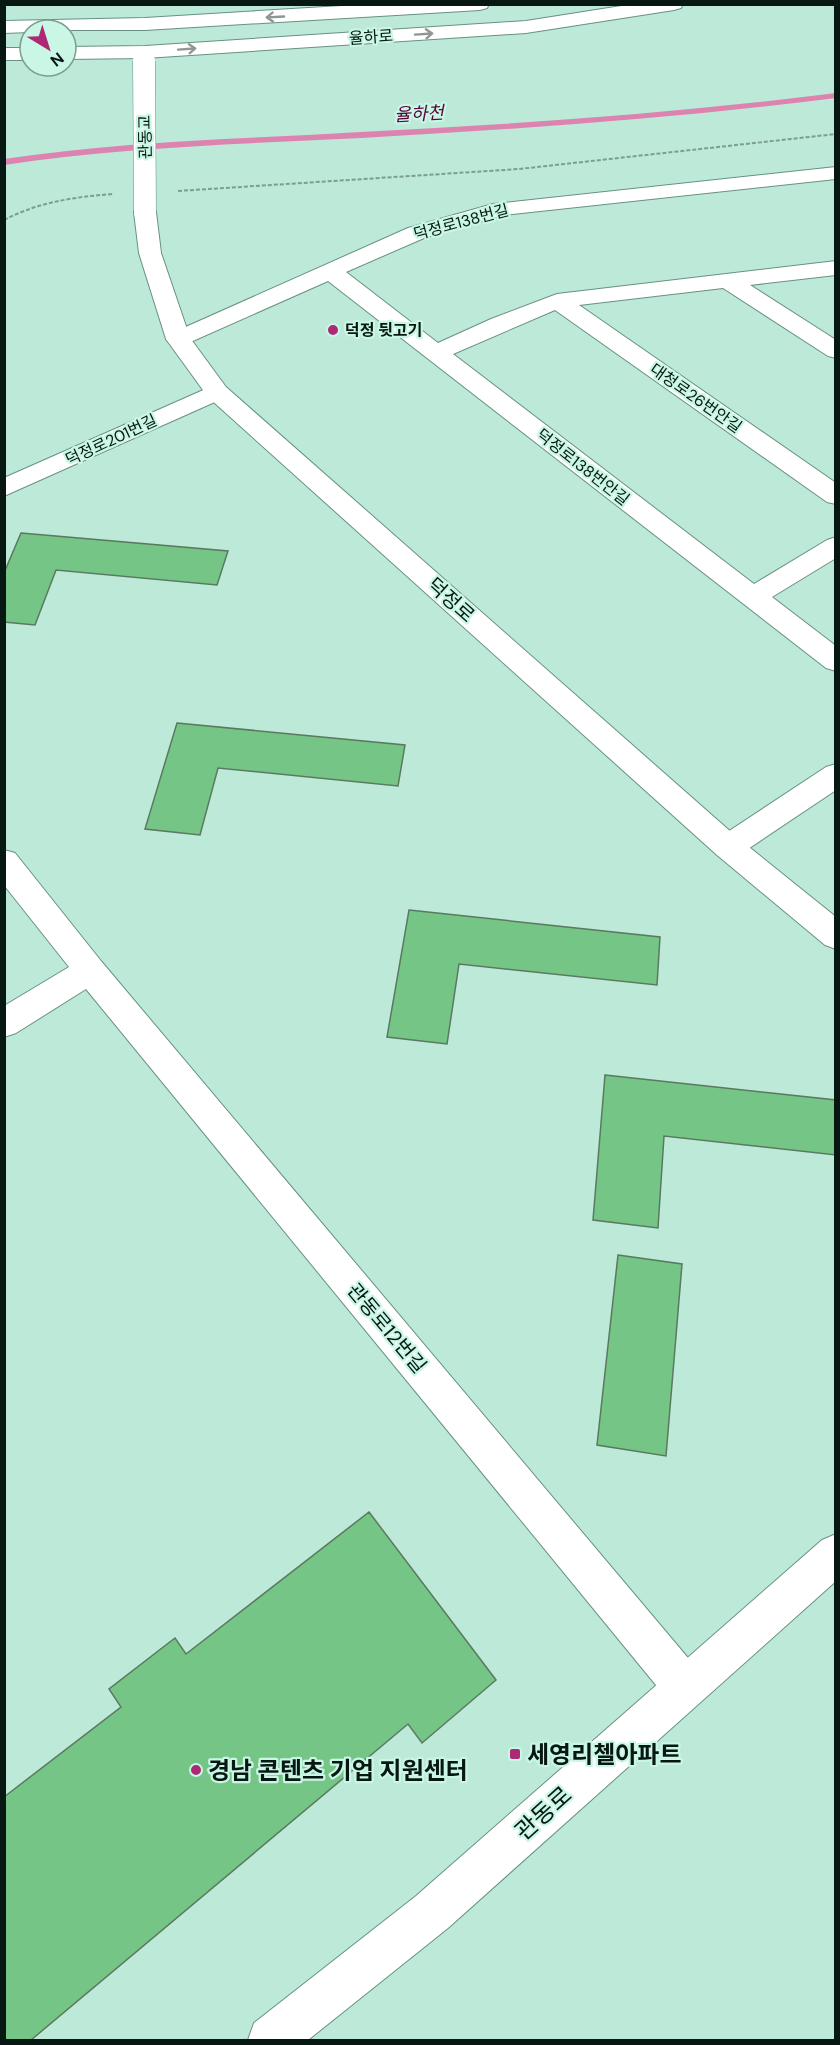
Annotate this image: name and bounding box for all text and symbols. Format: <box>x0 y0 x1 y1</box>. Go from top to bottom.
one-way arrow <box>265 11 285 22</box>
north arrow <box>18 18 78 78</box>
street label: 율하로 <box>348 25 394 49</box>
one-way arrow <box>413 28 433 39</box>
one-way arrow <box>177 44 197 55</box>
text: N <box>46 48 68 71</box>
water label: 율하천 <box>394 101 447 127</box>
street label: 관동교 <box>134 115 156 159</box>
street label: 덕정로138번길 <box>411 199 511 245</box>
place label: 덕정 뒷고기 <box>345 320 422 341</box>
marker: 덕정 뒷고기 <box>326 323 340 337</box>
street label: 대청로26번안길 <box>646 359 746 437</box>
street label: 덕정로201번길 <box>62 410 160 470</box>
street label: 덕정로138번안길 <box>532 424 634 510</box>
street label: 덕정로 <box>422 572 480 628</box>
street label: 관동로12번길 <box>342 1278 432 1378</box>
place label: 세영리첼아파트 <box>527 1739 682 1770</box>
marker: 세영리첼아파트 <box>508 1747 522 1761</box>
place label: 경남 콘텐츠 기업 지원센터 <box>208 1755 468 1786</box>
marker: 경남 콘텐츠 기업 지원센터 <box>189 1763 203 1777</box>
street label: 관동로 <box>508 1779 578 1847</box>

